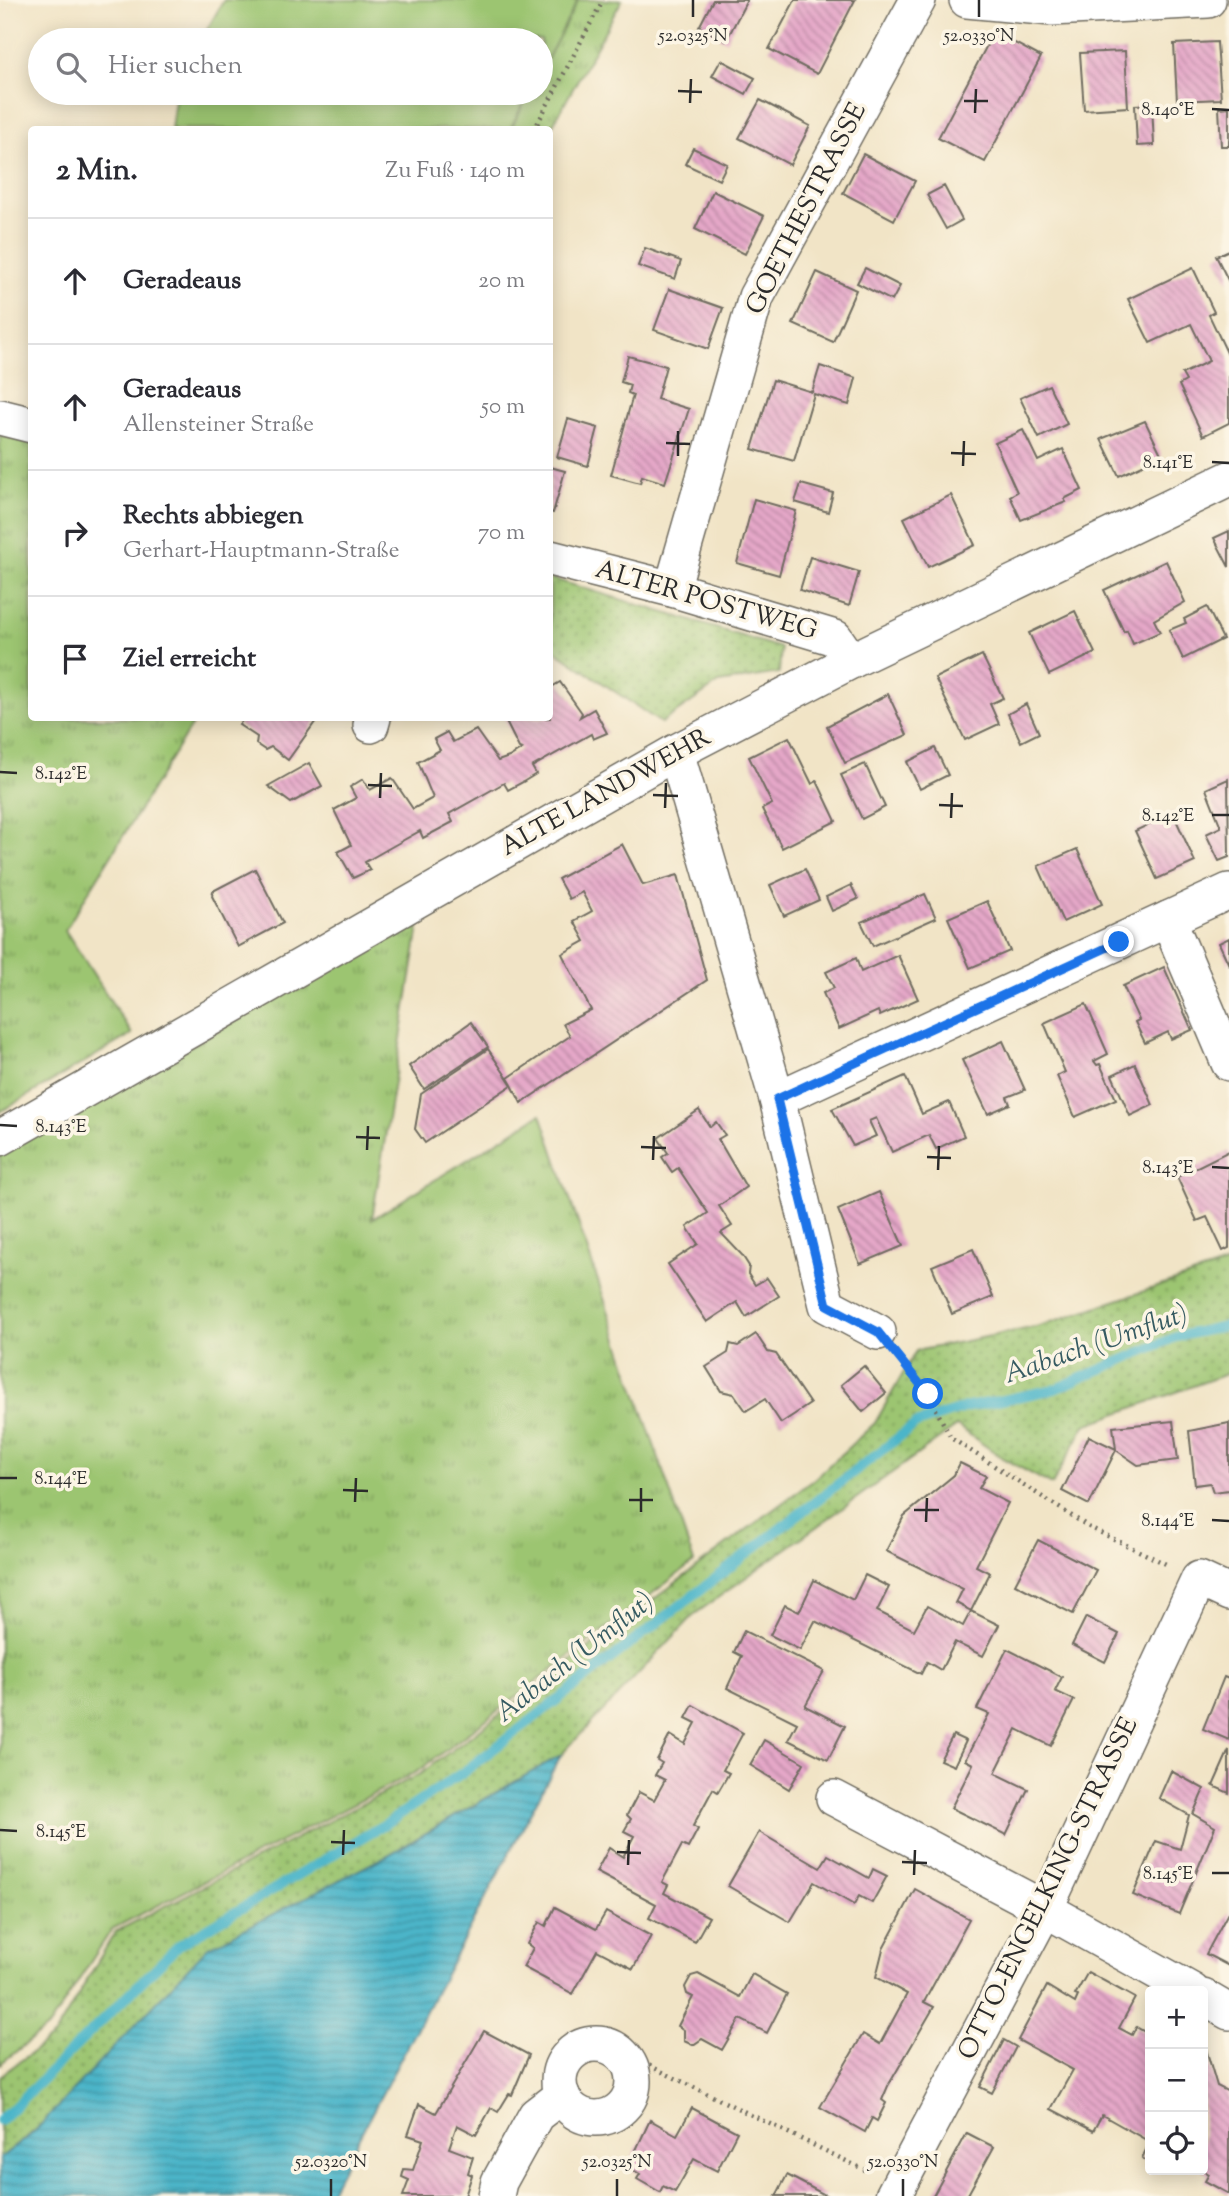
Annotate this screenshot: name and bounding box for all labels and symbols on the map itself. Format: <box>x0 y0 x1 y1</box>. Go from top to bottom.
text: 52.0325°N <box>657 24 728 50</box>
text: 52.0330°N <box>943 24 1014 50</box>
street label: GOETHESTRASSE <box>737 96 877 321</box>
text: 8.140°E <box>1141 98 1195 124</box>
text: 8.141°E <box>1143 451 1193 477</box>
street label: ALTER POSTWEG <box>591 552 821 650</box>
street label: ALTE LANDWEHR <box>494 720 718 866</box>
text: 8.142°E <box>35 762 87 788</box>
text: 8.142°E <box>1142 804 1194 830</box>
route end <box>1103 926 1134 957</box>
text: 8.143°E <box>35 1115 87 1141</box>
text: 8.143°E <box>1142 1156 1194 1182</box>
water label: Aabach (Umflut) <box>999 1295 1193 1395</box>
route start <box>912 1378 943 1409</box>
text: 8.144°E <box>35 1467 88 1493</box>
text: 8.144°E <box>1142 1509 1195 1535</box>
water label: Aabach (Umflut) <box>487 1583 663 1733</box>
street label: OTTO-ENGELKING-STRASSE <box>950 1711 1148 2067</box>
text: 8.145°E <box>36 1820 86 1846</box>
text: 8.145°E <box>1143 1862 1193 1888</box>
text: 52.0320°N <box>294 2150 367 2176</box>
text: 52.0325°N <box>581 2150 652 2176</box>
text: 52.0330°N <box>867 2150 938 2176</box>

